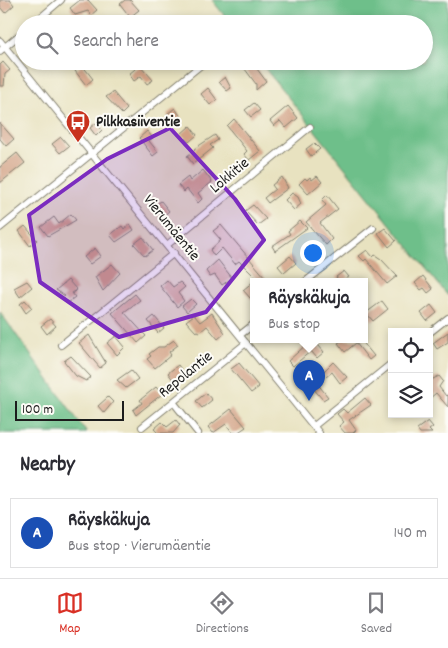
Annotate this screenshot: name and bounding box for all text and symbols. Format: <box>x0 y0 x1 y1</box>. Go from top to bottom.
search box <box>15 15 433 70</box>
icon: search <box>33 29 61 57</box>
text: Search here <box>73 29 159 56</box>
bus stop icon: Pilkkasiiventie <box>65 109 91 143</box>
place label: Pilkkasiiventie <box>96 111 180 134</box>
street label: Lokkitie <box>205 153 255 199</box>
street label: Vierumäentie <box>137 190 205 266</box>
your location <box>300 240 326 266</box>
popup <box>250 278 368 343</box>
text: Räyskäkuja <box>268 286 350 313</box>
text: Bus stop <box>268 313 320 336</box>
map controls <box>388 328 433 418</box>
button: locate <box>388 328 433 373</box>
street label: Repolantie <box>154 346 218 404</box>
pin: A <box>293 360 325 401</box>
button: layers <box>388 373 433 418</box>
scale bar <box>15 398 124 421</box>
text: 100 m <box>22 400 53 420</box>
text: Nearby <box>20 451 75 481</box>
text: Räyskäkuja <box>68 508 150 535</box>
text: A <box>33 522 41 545</box>
text: 140 m <box>393 522 427 545</box>
text: Bus stop · Vierumäentie <box>68 535 211 558</box>
tab: Map <box>56 589 84 639</box>
tab: Directions <box>196 589 249 639</box>
tab: Saved <box>361 589 392 639</box>

